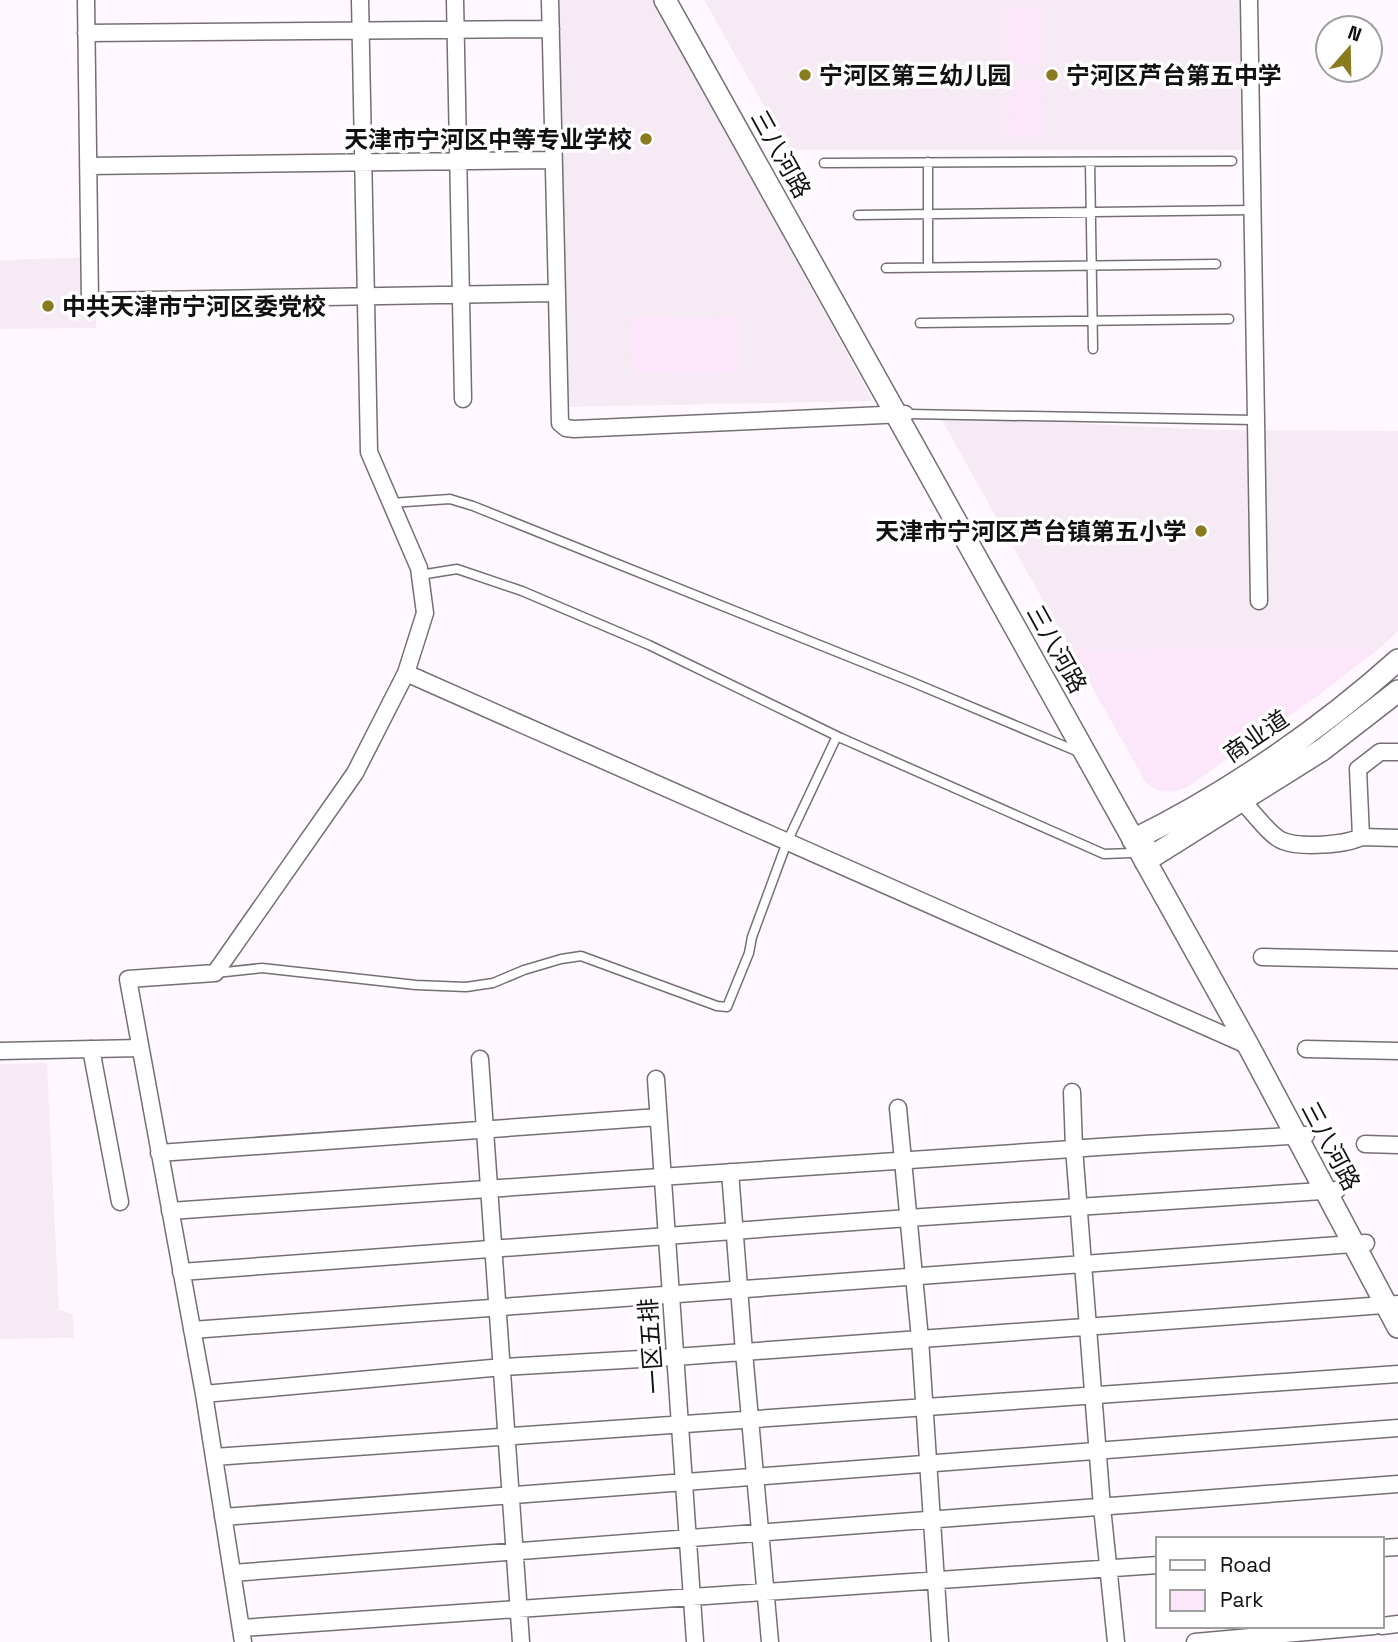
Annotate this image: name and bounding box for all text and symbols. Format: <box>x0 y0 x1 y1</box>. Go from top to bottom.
north arrow <box>1314 14 1384 84</box>
text: N <box>1344 20 1365 47</box>
place label: 宁河区第三幼儿园 <box>819 60 1011 91</box>
place label: 宁河区芦台第五中学 <box>1066 60 1282 91</box>
marker: 宁河区第三幼儿园 <box>797 67 813 83</box>
marker: 宁河区芦台第五中学 <box>1044 67 1060 83</box>
street label: 三八河路 <box>744 105 818 203</box>
place label: 天津市宁河区中等专业学校 <box>344 124 632 155</box>
marker: 天津市宁河区中等专业学校 <box>638 131 654 147</box>
place label: 中共天津市宁河区委党校 <box>62 291 326 322</box>
marker: 中共天津市宁河区委党校 <box>40 298 56 314</box>
place label: 天津市宁河区芦台镇第五小学 <box>875 516 1187 547</box>
marker: 天津市宁河区芦台镇第五小学 <box>1193 523 1209 539</box>
street label: 三八河路 <box>1020 600 1094 698</box>
street label: 商业道 <box>1217 703 1295 769</box>
street label: 三八河路 <box>1295 1096 1367 1196</box>
street label: 一区五排 <box>632 1297 670 1395</box>
legend <box>1156 1537 1384 1628</box>
text: Road <box>1220 1551 1272 1578</box>
text: Park <box>1220 1586 1264 1613</box>

